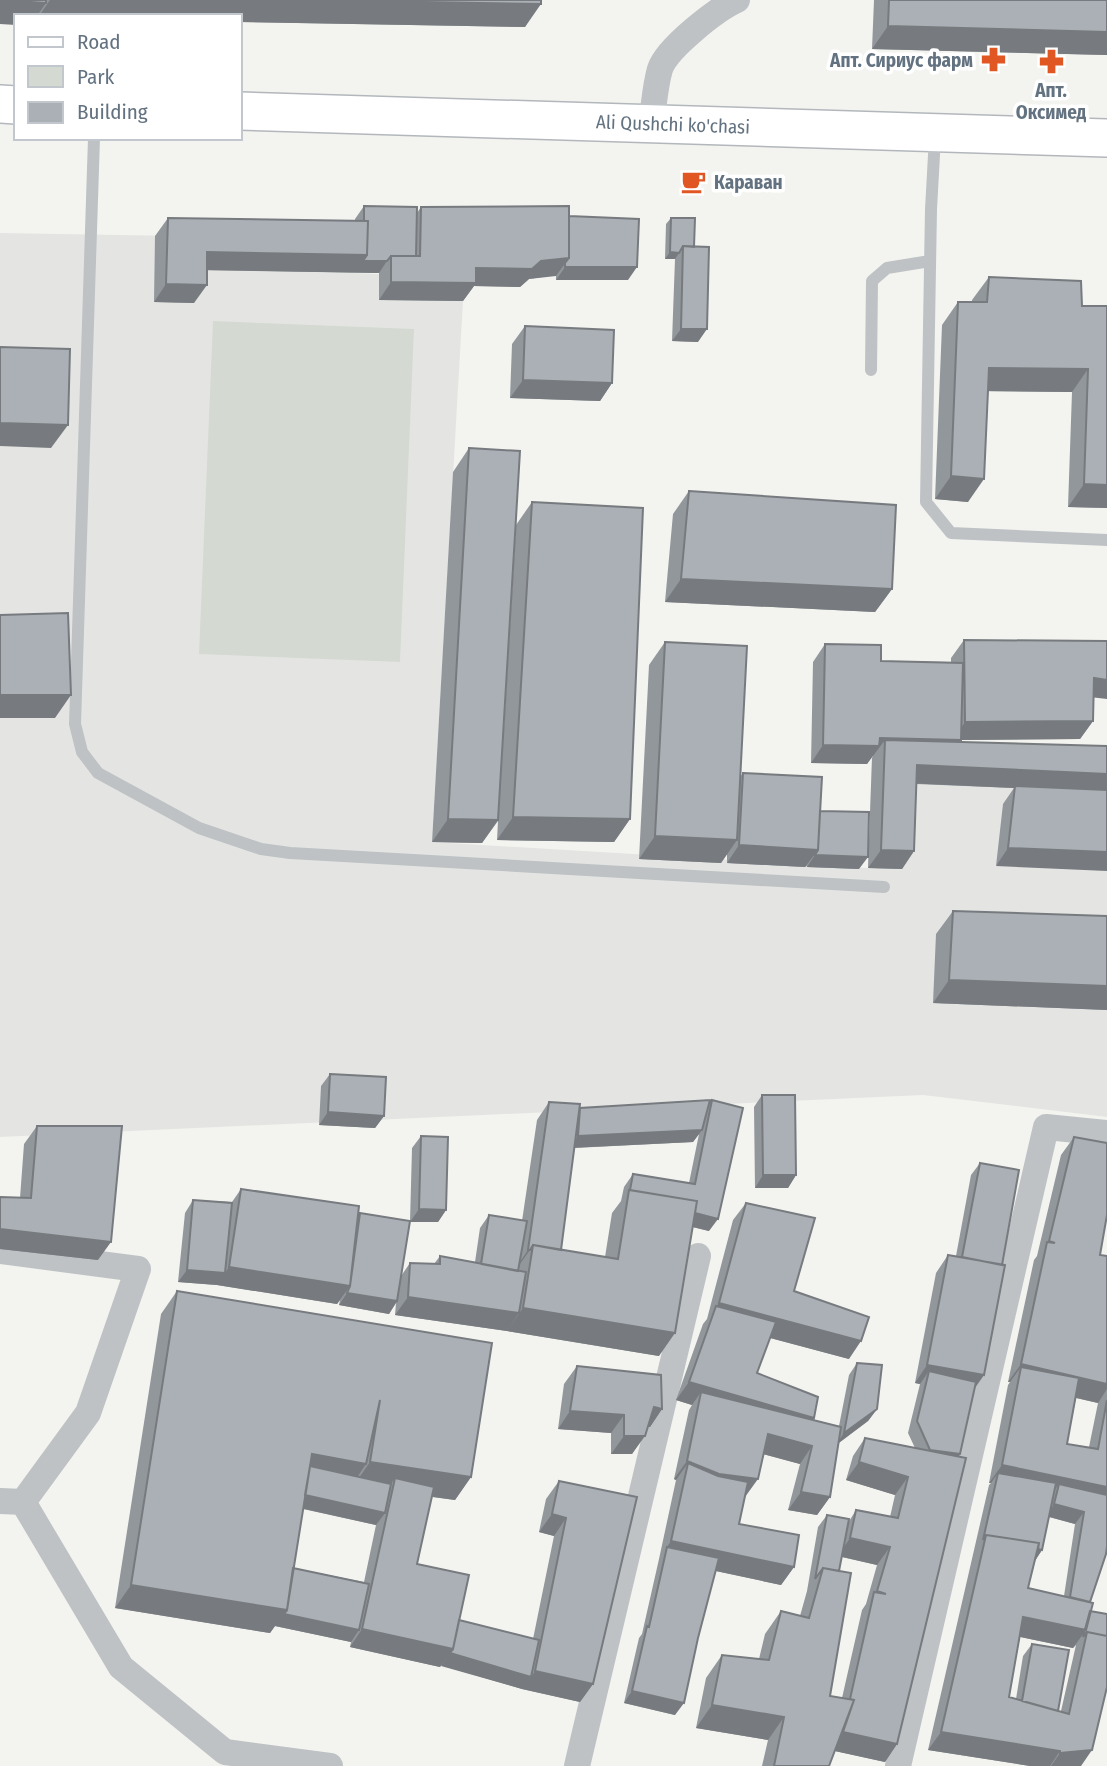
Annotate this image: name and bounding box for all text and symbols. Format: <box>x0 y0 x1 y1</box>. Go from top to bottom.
legend <box>14 14 242 140</box>
text: Road <box>77 29 121 55</box>
pharmacy icon: Апт. Сириус фарм <box>979 46 1007 74</box>
pharmacy icon: Апт. Оксимед <box>1037 48 1065 76</box>
place label: Апт. Сириус фарм <box>829 49 973 72</box>
text: Park <box>77 64 115 90</box>
place label: Апт. Оксимед <box>1016 79 1087 124</box>
text: Building <box>77 99 148 125</box>
street label: Ali Qushchi ko'chasi <box>596 110 750 139</box>
cafe icon: Караван <box>680 168 708 196</box>
place label: Караван <box>714 171 783 194</box>

